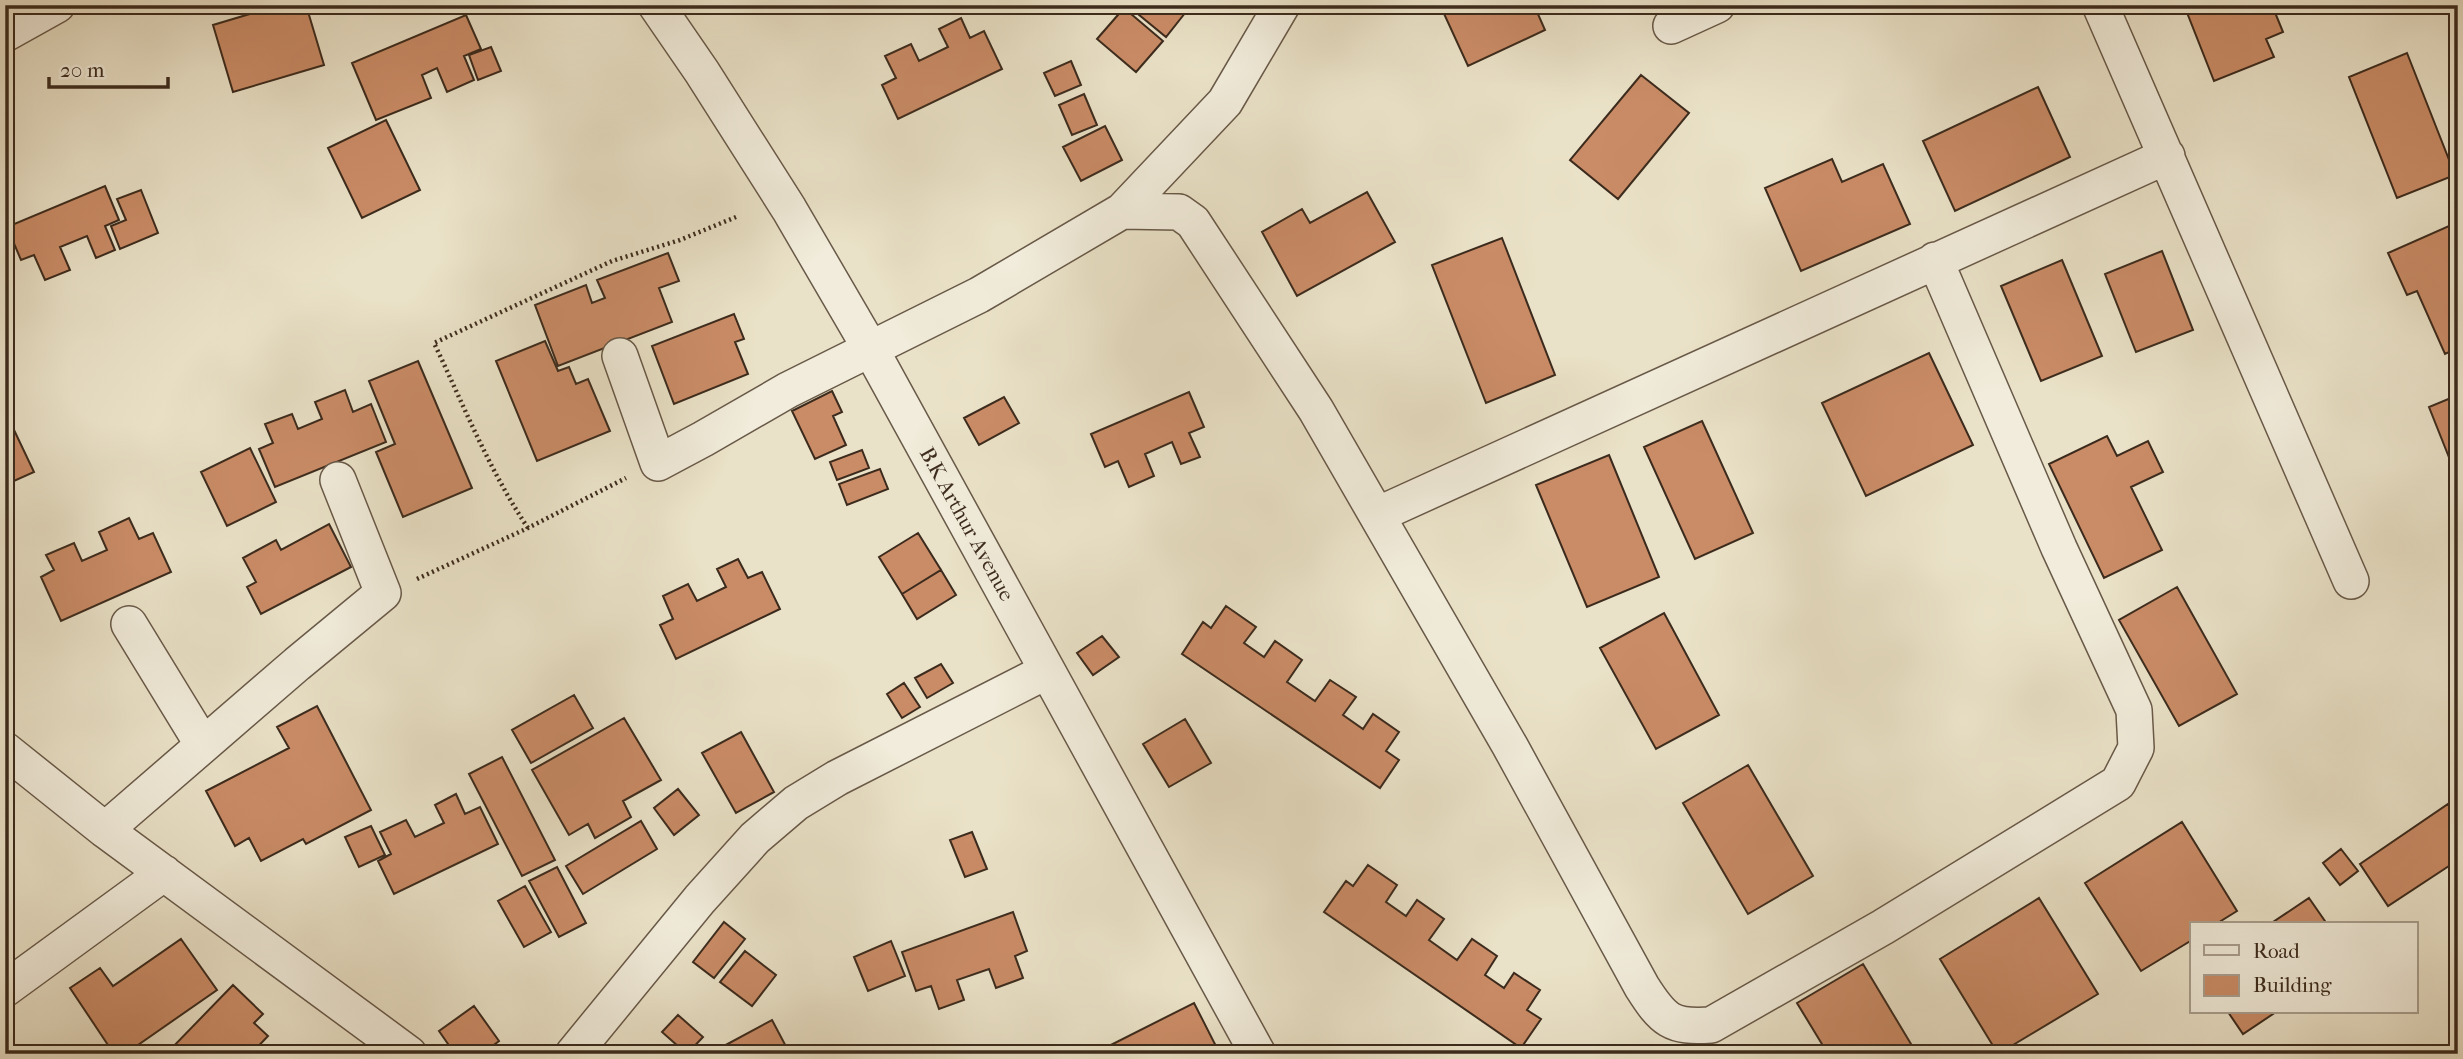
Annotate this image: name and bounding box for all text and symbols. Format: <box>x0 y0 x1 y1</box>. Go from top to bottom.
scale bar <box>49 46 168 90</box>
text: 20 m <box>60 58 105 82</box>
street label: B.K Arthur Avenue <box>915 443 1019 605</box>
legend <box>2190 922 2418 1014</box>
text: Road <box>2253 939 2300 963</box>
text: Building <box>2253 973 2332 997</box>

